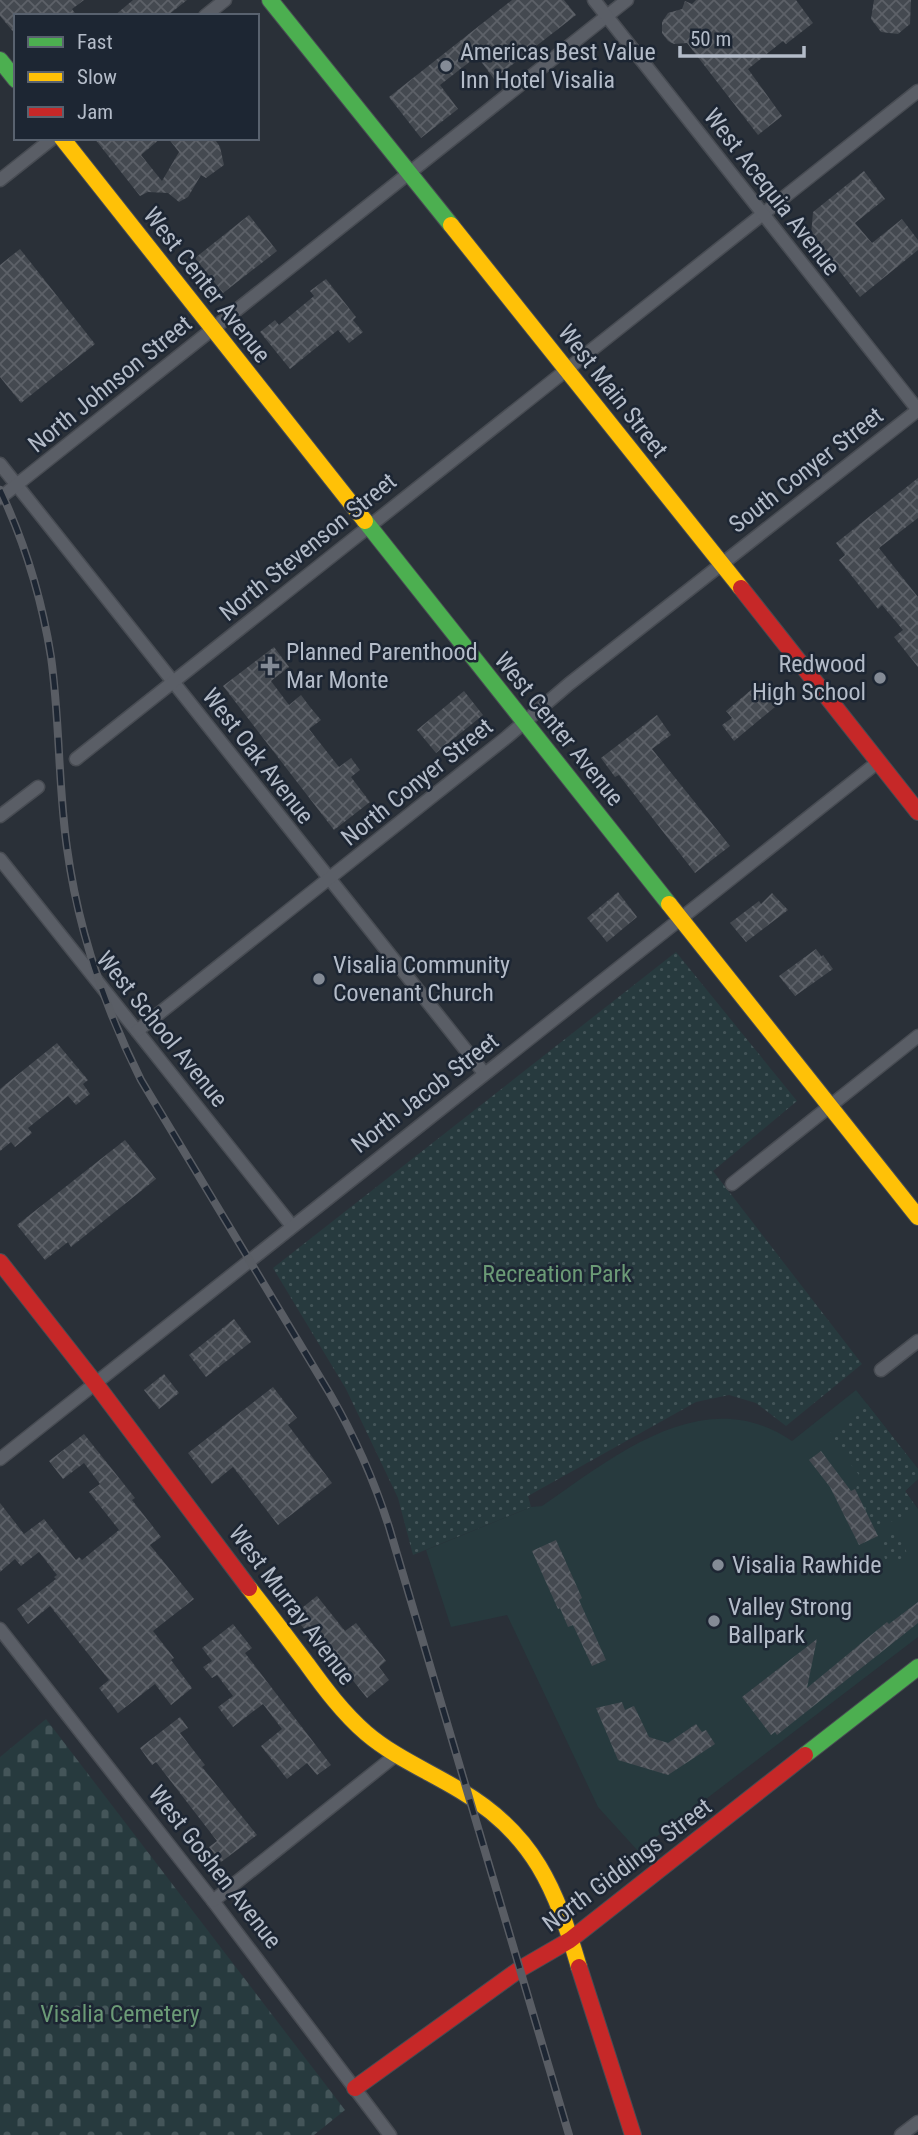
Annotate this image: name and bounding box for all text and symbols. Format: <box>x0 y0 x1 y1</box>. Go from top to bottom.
legend <box>14 14 259 140</box>
scale bar <box>680 14 804 58</box>
text: 50 m <box>690 27 731 51</box>
text: Fast <box>77 30 113 54</box>
place label: Americas Best Value Inn Hotel Visalia <box>460 38 656 94</box>
marker: Americas Best Value Inn Hotel Visalia <box>438 58 454 74</box>
text: Slow <box>77 65 117 89</box>
text: Jam <box>77 100 113 124</box>
street label: West Acequia Avenue <box>698 103 846 281</box>
street label: West Center Avenue <box>138 202 276 368</box>
street label: North Johnson Street <box>23 309 197 459</box>
street label: West Main Street <box>552 319 674 463</box>
street label: South Conyer Street <box>723 401 889 539</box>
street label: North Stevenson Street <box>214 467 402 627</box>
place label: Planned Parenthood Mar Monte <box>286 638 478 694</box>
street label: West Center Avenue <box>489 647 629 811</box>
place label: Redwood High School <box>752 650 866 706</box>
marker: Planned Parenthood Mar Monte <box>260 656 280 676</box>
marker: Redwood High School <box>872 670 888 686</box>
street label: West Oak Avenue <box>196 683 320 829</box>
street label: North Conyer Street <box>336 712 498 852</box>
street label: West School Avenue <box>91 946 233 1112</box>
place label: Visalia Community Covenant Church <box>333 951 510 1007</box>
marker: Visalia Community Covenant Church <box>311 971 327 987</box>
street label: North Jacob Street <box>346 1027 504 1159</box>
park label: Recreation Park <box>482 1260 632 1288</box>
street label: West Murray Avenue <box>223 1520 361 1690</box>
place label: Visalia Rawhide <box>732 1551 882 1579</box>
marker: Visalia Rawhide <box>710 1557 726 1573</box>
place label: Valley Strong Ballpark <box>728 1593 852 1649</box>
marker: Valley Strong Ballpark <box>706 1613 722 1629</box>
street label: West Goshen Avenue <box>143 1780 287 1954</box>
street label: North Giddings Street <box>537 1792 717 1938</box>
park label: Visalia Cemetery <box>40 2000 200 2028</box>

